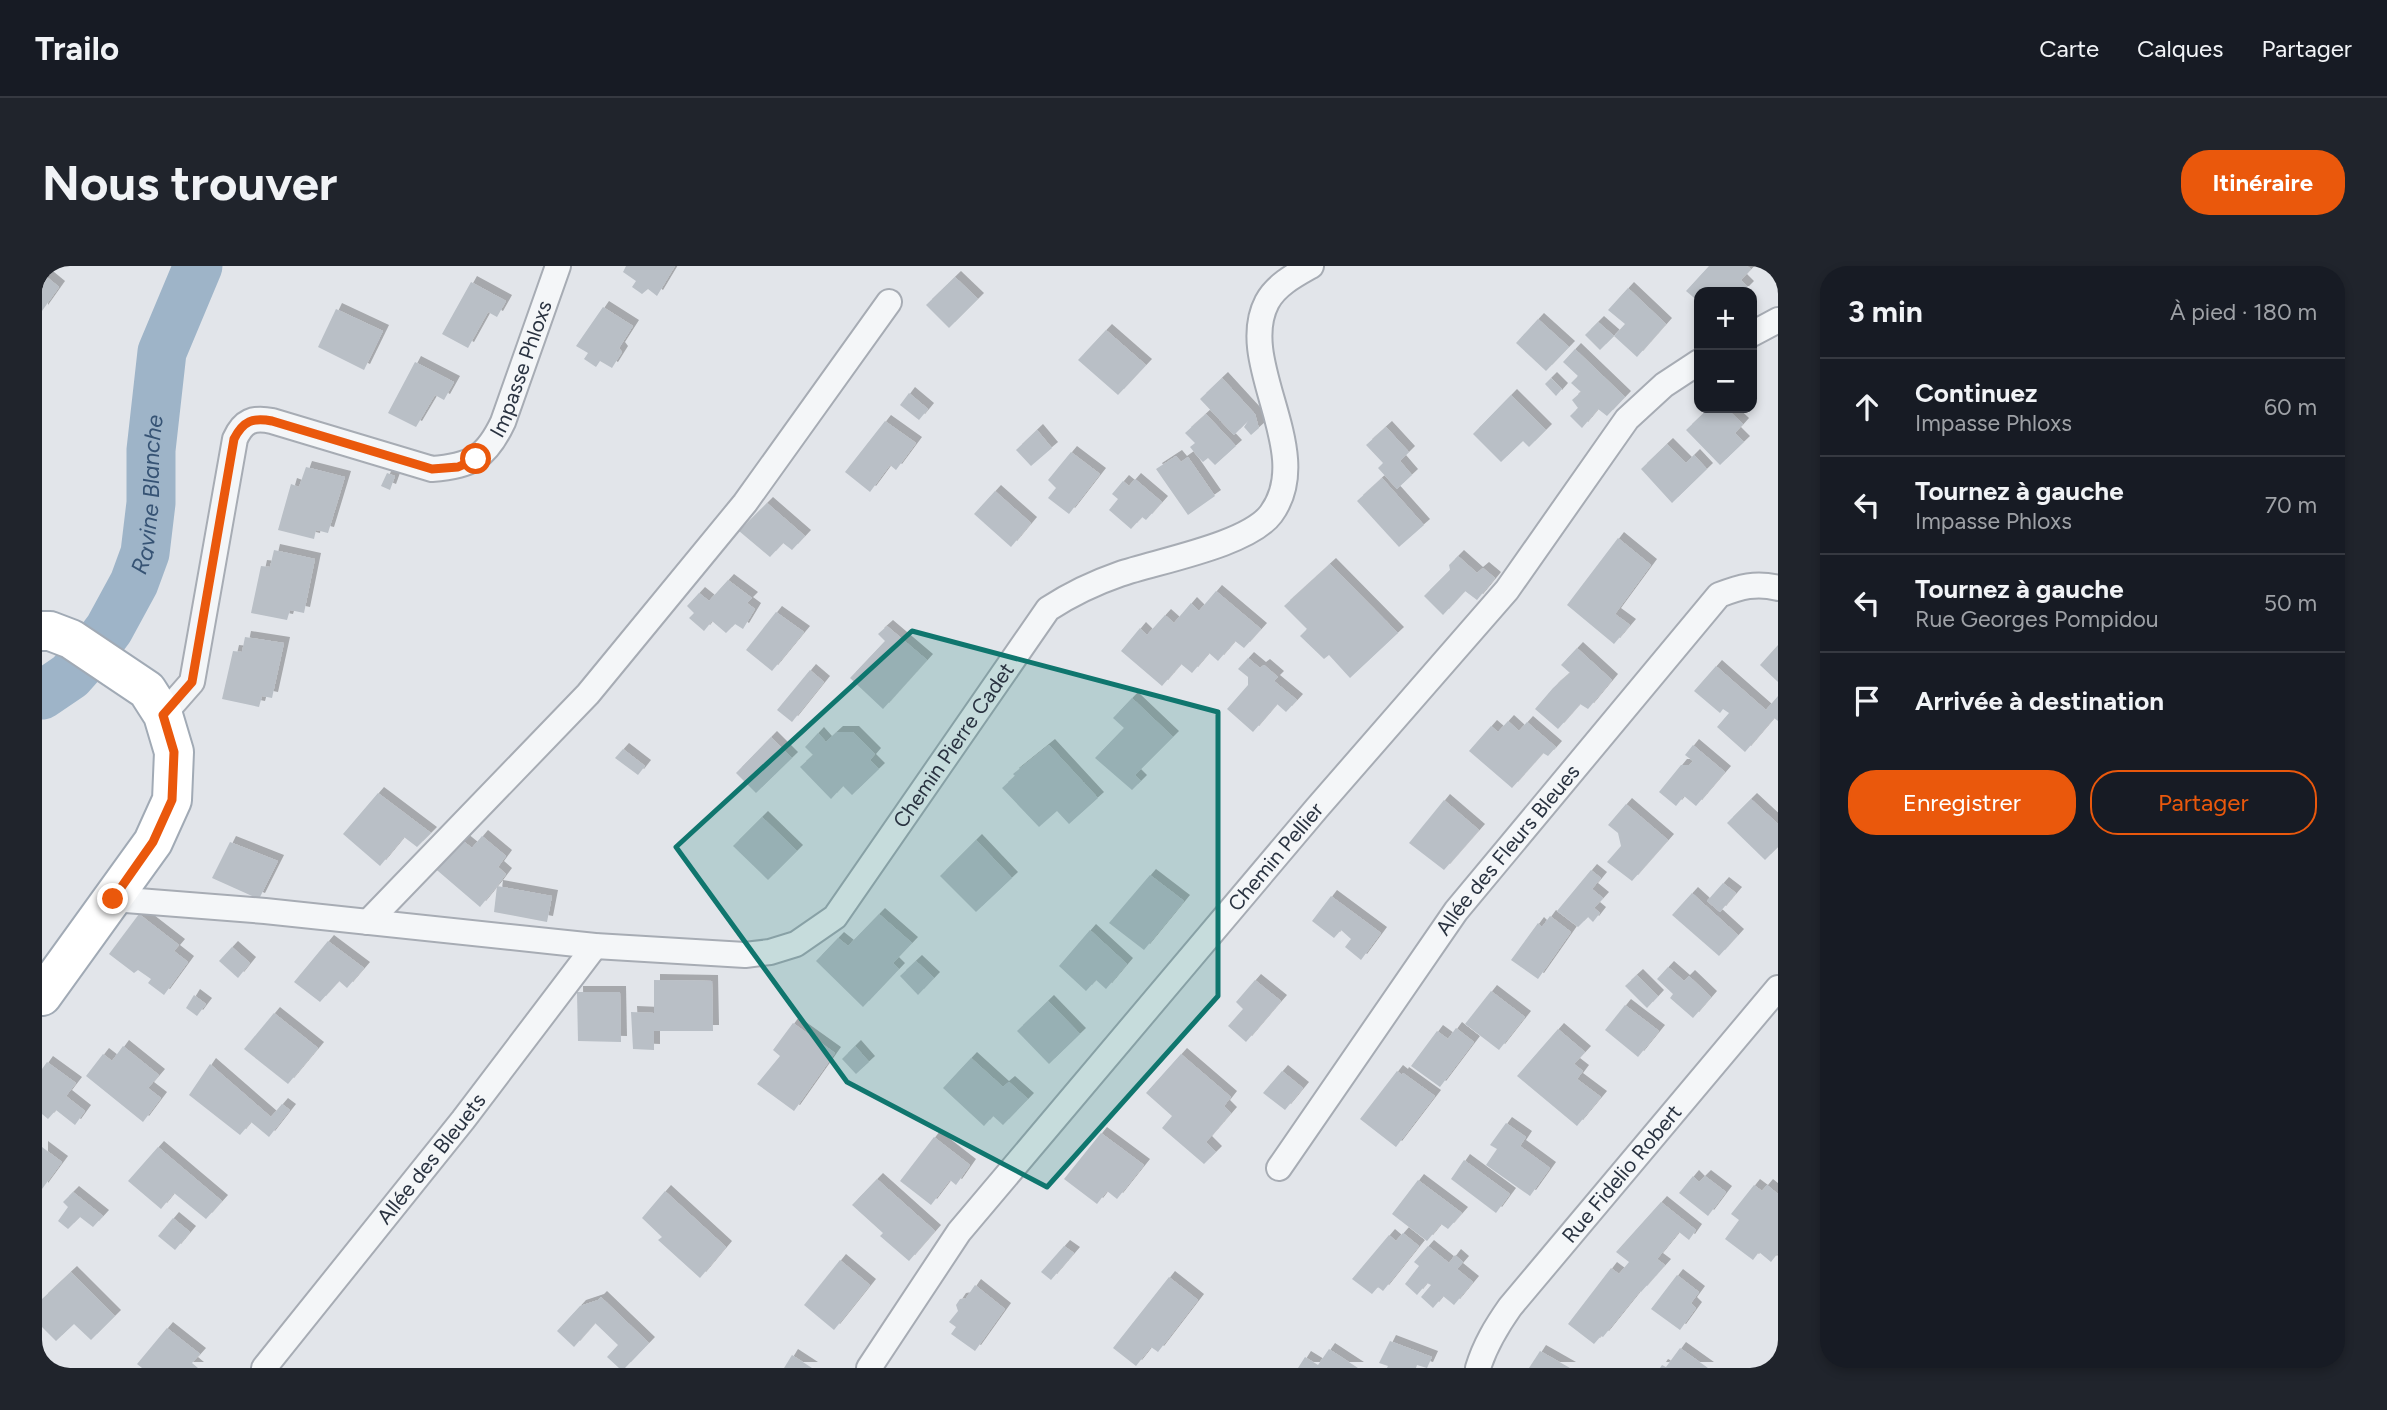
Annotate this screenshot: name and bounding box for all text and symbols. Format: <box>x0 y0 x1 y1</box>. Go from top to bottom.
text: Trailo <box>35 29 119 68</box>
text: Carte <box>2039 34 2099 63</box>
text: Calques <box>2137 34 2223 63</box>
text: Partager <box>2261 34 2352 63</box>
button: Itinéraire <box>2181 150 2345 215</box>
text: Nous trouver <box>42 153 337 212</box>
map controls <box>1694 287 1757 413</box>
button: + <box>1694 287 1757 350</box>
text: 3 min <box>1848 293 1923 330</box>
street label: Impasse Phloxs <box>484 297 557 442</box>
text: À pied · 180 m <box>2170 298 2317 326</box>
button: − <box>1694 350 1757 413</box>
text: Continuez <box>1915 377 2037 409</box>
icon: ahead <box>1848 388 1886 426</box>
text: 60 m <box>2264 393 2317 421</box>
text: Impasse Phloxs <box>1915 409 2072 437</box>
water label: Ravine Blanche <box>125 413 169 578</box>
route start <box>460 443 491 474</box>
text: Tournez à gauche <box>1915 475 2124 507</box>
icon: left <box>1848 486 1886 524</box>
text: 70 m <box>2265 491 2317 519</box>
text: Impasse Phloxs <box>1915 507 2072 535</box>
text: Tournez à gauche <box>1915 573 2124 605</box>
icon: left <box>1848 584 1886 622</box>
text: 50 m <box>2264 589 2317 617</box>
text: Rue Georges Pompidou <box>1915 605 2159 633</box>
street label: Chemin Pierre Cadet <box>887 658 1019 832</box>
icon: arrive <box>1848 682 1886 720</box>
text: Arrivée à destination <box>1915 685 2164 717</box>
street label: Allée des Fleurs Bleues <box>1430 759 1585 940</box>
button: Enregistrer <box>1848 770 2076 835</box>
button: Partager <box>2090 770 2317 835</box>
street label: Chemin Pellier <box>1223 797 1328 916</box>
route end <box>97 883 128 914</box>
street label: Allée des Bleuets <box>371 1088 491 1229</box>
street label: Rue Fidelio Robert <box>1556 1099 1687 1248</box>

